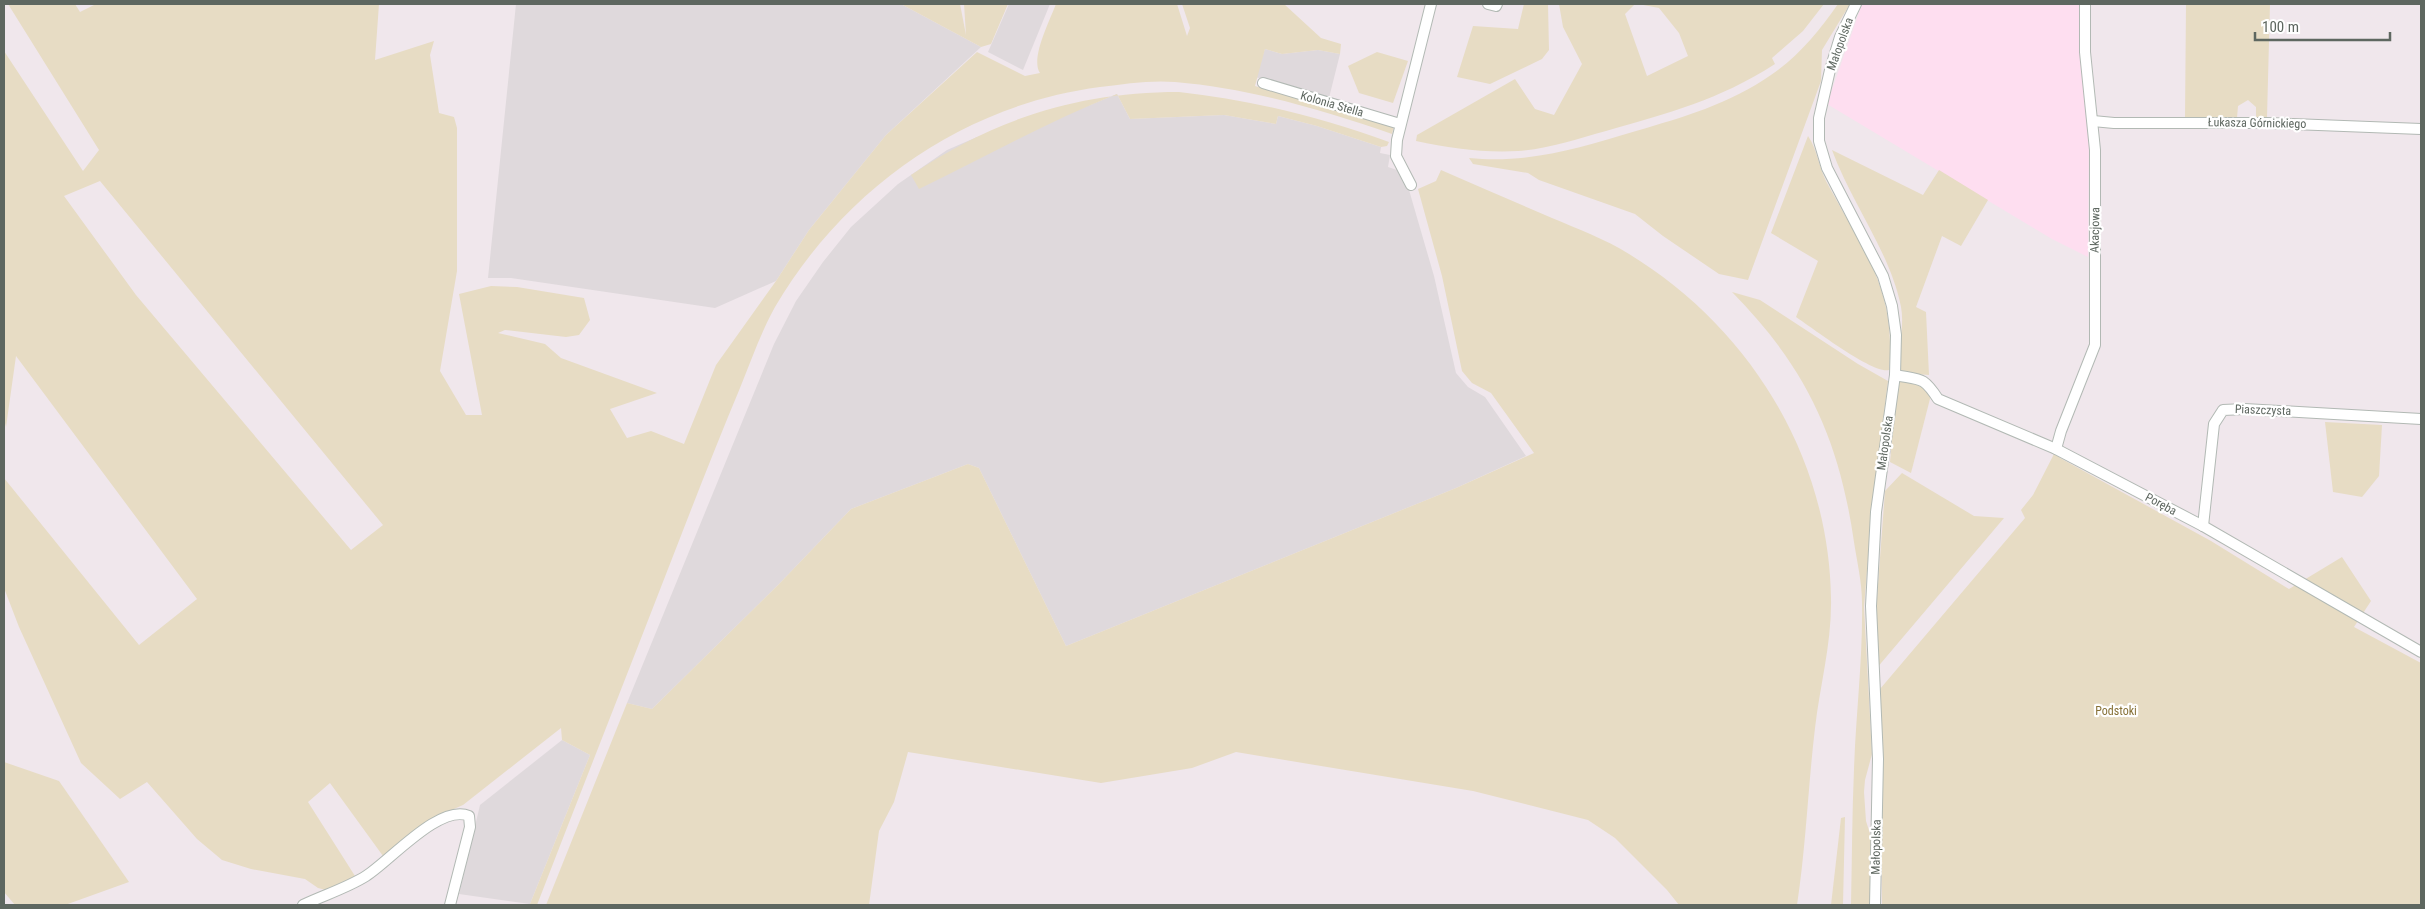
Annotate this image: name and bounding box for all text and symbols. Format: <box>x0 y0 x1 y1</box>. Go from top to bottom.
scale bar <box>2255 10 2390 42</box>
street label: Małopolska <box>1824 15 1856 72</box>
text: 100 m <box>2262 18 2299 36</box>
street label: Kolonia Stella <box>1299 88 1365 120</box>
street label: Łukasza Górnickiego <box>2208 115 2306 131</box>
street label: Akacjowa <box>2088 207 2102 253</box>
street label: Piaszczysta <box>2235 402 2292 418</box>
street label: Małopolska <box>1874 414 1896 471</box>
street label: Poręba <box>2143 490 2179 518</box>
park label: Podstoki <box>2095 704 2137 718</box>
street label: Małopolska <box>1869 819 1883 875</box>

